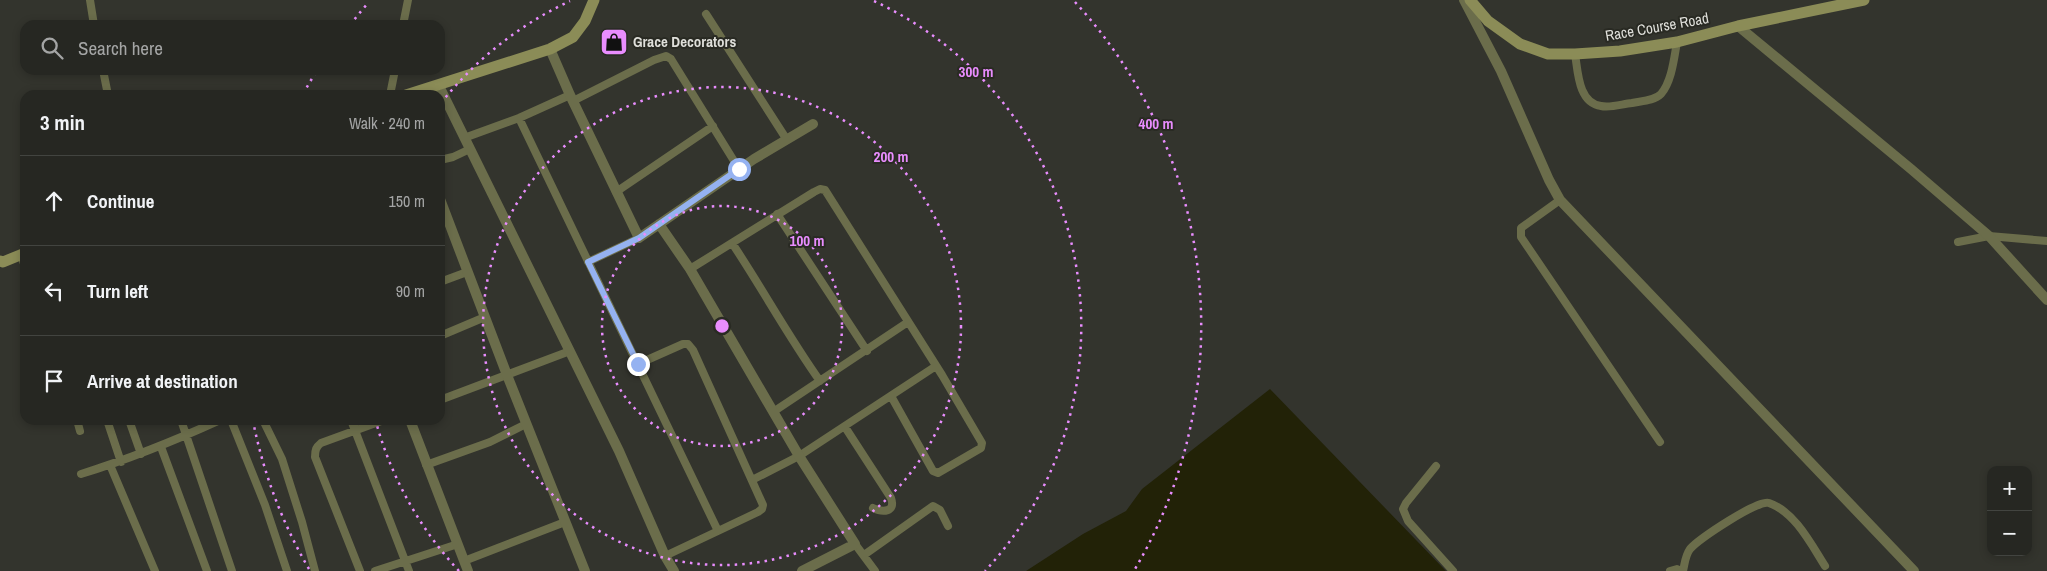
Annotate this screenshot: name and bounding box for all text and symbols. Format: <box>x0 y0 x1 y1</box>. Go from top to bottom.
street label: Race Course Road <box>1604 7 1710 46</box>
search box <box>20 20 445 75</box>
shop icon: Grace Decorators <box>599 27 629 57</box>
place label: Grace Decorators <box>633 31 736 52</box>
icon: search <box>38 34 66 62</box>
text: Search here <box>78 35 163 61</box>
text: 300 m <box>959 61 993 82</box>
text: 3 min <box>40 108 85 137</box>
text: Walk · 240 m <box>349 112 425 134</box>
text: 400 m <box>1139 113 1173 134</box>
text: 200 m <box>874 146 908 167</box>
route start <box>728 158 751 181</box>
icon: ahead <box>40 187 68 215</box>
text: Continue <box>87 188 155 214</box>
text: 150 m <box>389 190 425 212</box>
text: 100 m <box>790 230 824 251</box>
icon: left <box>40 277 68 305</box>
text: Turn left <box>87 278 148 304</box>
text: 90 m <box>396 280 425 302</box>
centre of rings <box>713 317 731 335</box>
route end <box>627 353 650 376</box>
icon: arrive <box>40 367 68 395</box>
text: Arrive at destination <box>87 368 238 394</box>
map controls <box>1987 466 2032 556</box>
button: + <box>1987 466 2032 511</box>
button: − <box>1987 511 2032 556</box>

